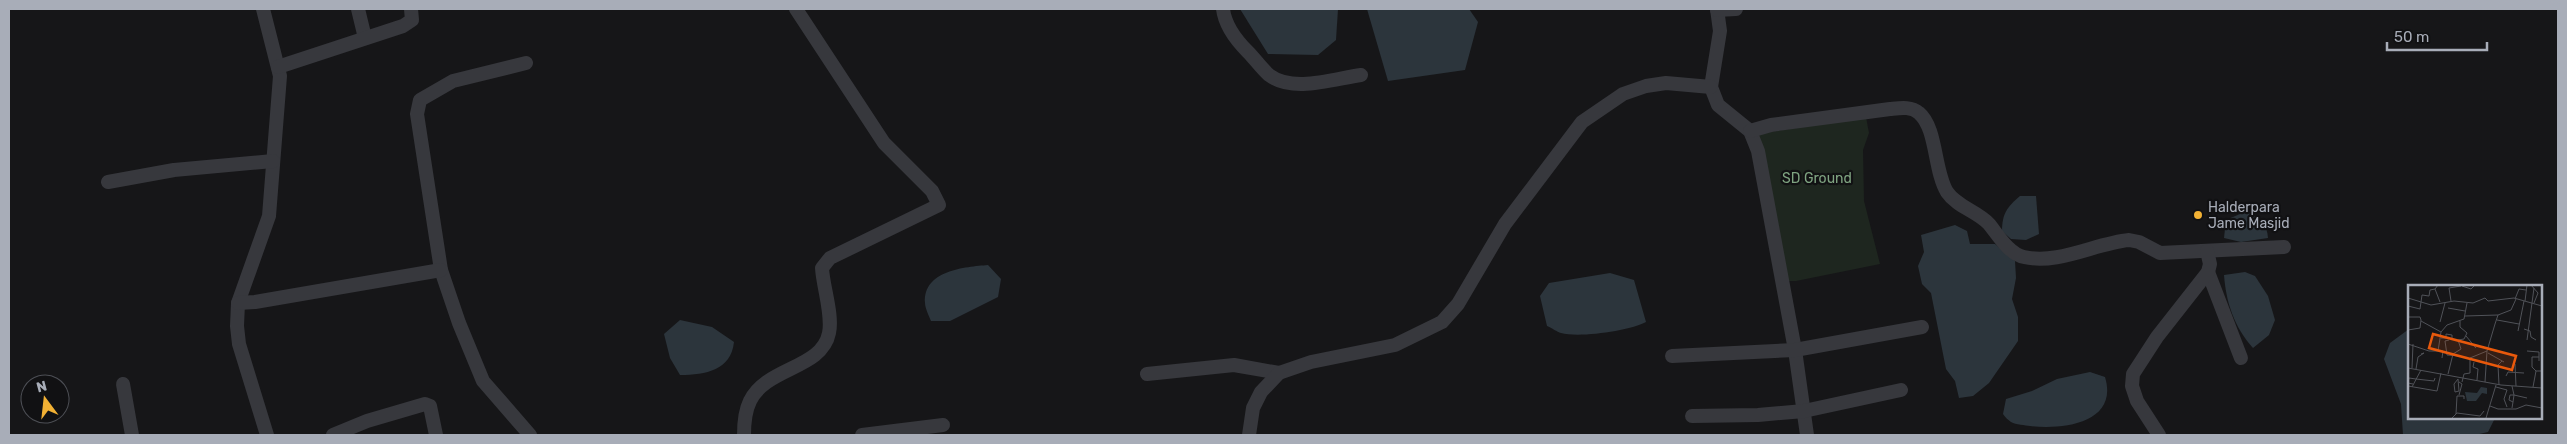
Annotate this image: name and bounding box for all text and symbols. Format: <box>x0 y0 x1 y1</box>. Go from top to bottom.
scale bar <box>2387 20 2487 52</box>
text: 50 m <box>2394 28 2429 46</box>
park label: SD Ground <box>1782 170 1852 187</box>
place label: Halderpara Jame Masjid <box>2208 199 2290 232</box>
marker: Halderpara Jame Masjid <box>2192 209 2204 221</box>
inset map <box>2408 285 2542 419</box>
north arrow <box>20 374 70 424</box>
text: N <box>35 377 49 396</box>

